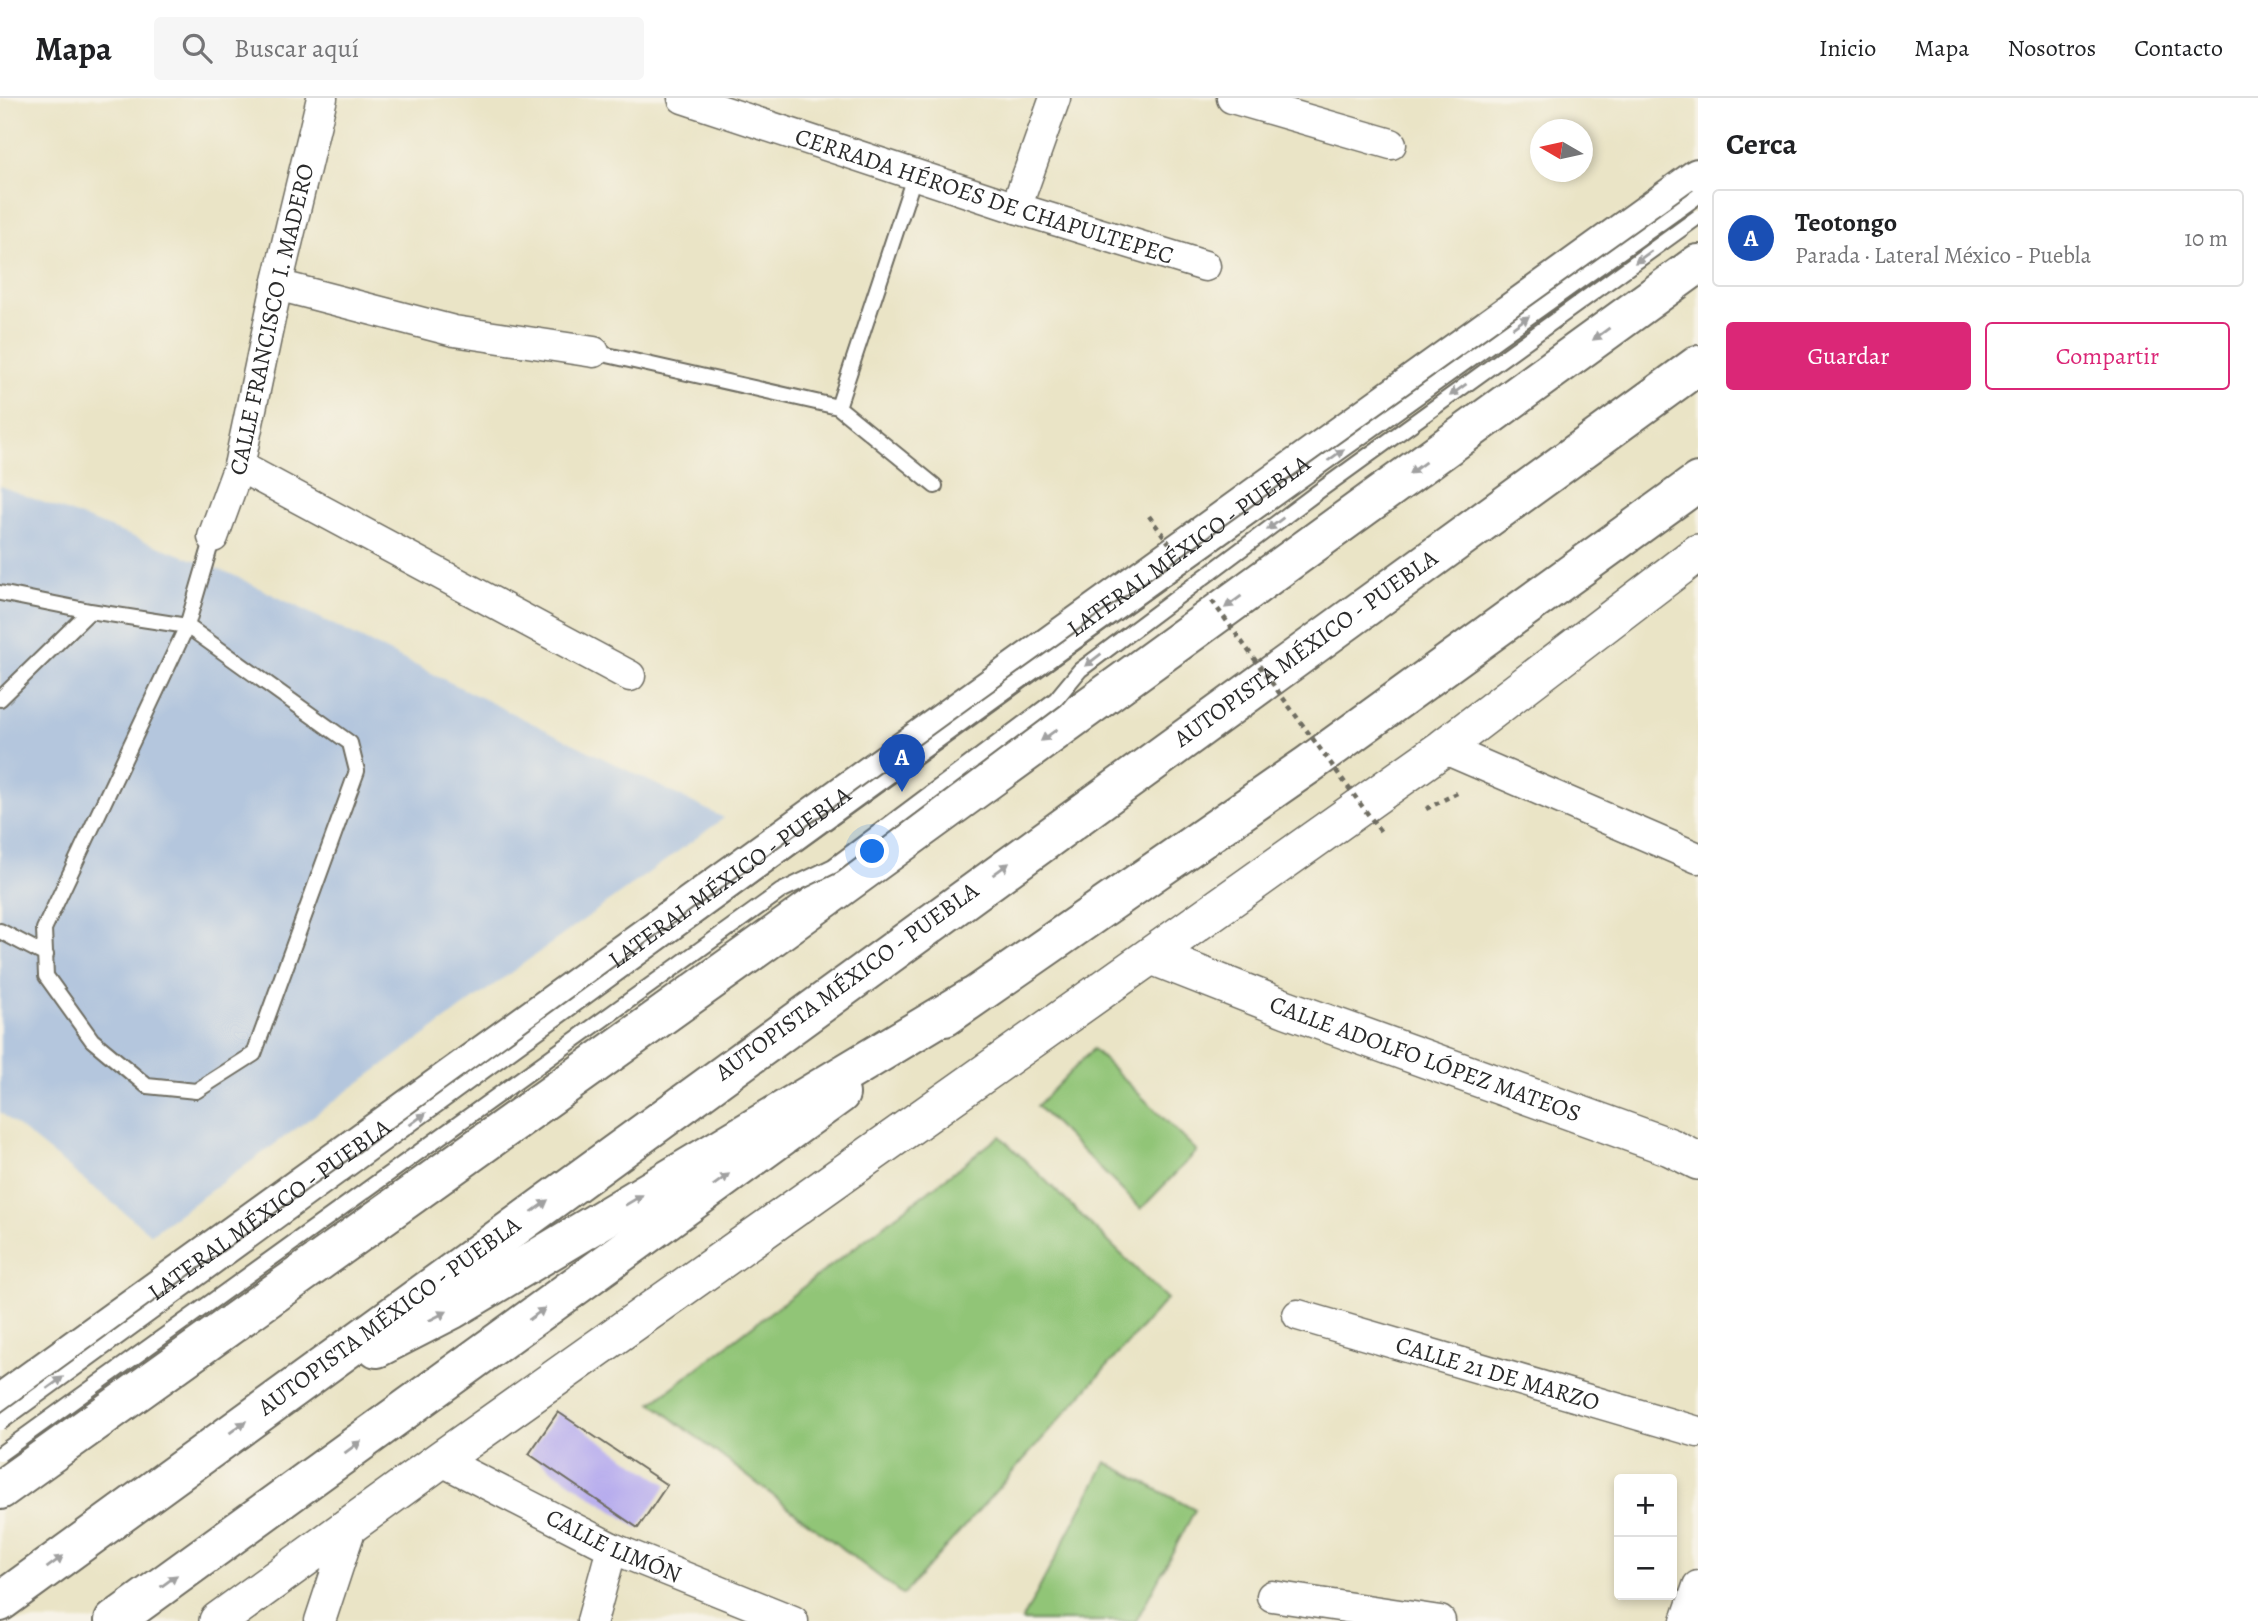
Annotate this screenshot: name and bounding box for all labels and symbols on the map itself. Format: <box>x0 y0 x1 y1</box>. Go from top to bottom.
north arrow <box>1530 119 1593 182</box>
street label: CERRADA HÉROES DE CHAPULTEPEC <box>791 120 1178 271</box>
street label: CALLE FRANCISCO I. MADERO <box>221 160 322 480</box>
one-way arrow <box>1634 249 1652 263</box>
one-way arrow <box>1512 315 1530 329</box>
one-way arrow <box>1592 327 1610 341</box>
one-way arrow <box>1449 383 1468 397</box>
street label: LATERAL MÉXICO - PUEBLA <box>1061 447 1317 644</box>
one-way arrow <box>1327 448 1346 462</box>
one-way arrow <box>1408 461 1426 475</box>
one-way arrow <box>1266 517 1284 531</box>
street label: AUTOPISTA MÉXICO - PUEBLA <box>1166 541 1445 755</box>
one-way arrow <box>1224 595 1242 609</box>
one-way arrow <box>1084 653 1102 668</box>
one-way arrow <box>1040 728 1058 742</box>
pin: A <box>879 734 925 792</box>
street label: LATERAL MÉXICO - PUEBLA <box>602 778 858 976</box>
your location <box>855 834 889 868</box>
one-way arrow <box>992 862 1010 876</box>
street label: AUTOPISTA MÉXICO - PUEBLA <box>708 874 986 1088</box>
street label: CALLE ADOLFO LÓPEZ MATEOS <box>1265 988 1585 1130</box>
street label: LATERAL MÉXICO - PUEBLA <box>141 1111 398 1308</box>
one-way arrow <box>408 1112 427 1126</box>
one-way arrow <box>712 1173 730 1187</box>
one-way arrow <box>624 1194 643 1206</box>
one-way arrow <box>531 1199 549 1213</box>
street label: AUTOPISTA MÉXICO - PUEBLA <box>250 1208 528 1423</box>
one-way arrow <box>528 1307 546 1321</box>
one-way arrow <box>429 1311 449 1323</box>
street label: CALLE 21 DE MARZO <box>1392 1328 1603 1418</box>
one-way arrow <box>46 1376 64 1390</box>
one-way arrow <box>229 1420 247 1434</box>
one-way arrow <box>344 1440 362 1454</box>
street label: CALLE LIMÓN <box>541 1501 686 1590</box>
one-way arrow <box>46 1555 64 1569</box>
one-way arrow <box>160 1574 178 1588</box>

